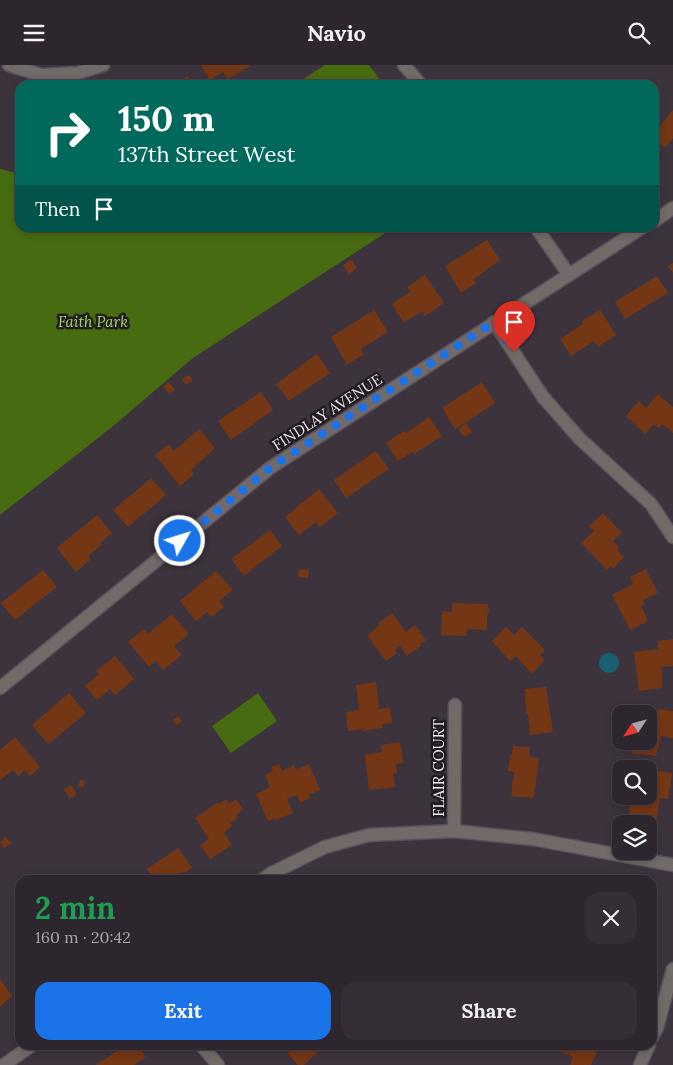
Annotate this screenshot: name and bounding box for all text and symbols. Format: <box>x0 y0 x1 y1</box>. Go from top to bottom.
icon: menu <box>20 19 48 47</box>
text: Navio <box>307 19 366 47</box>
icon: search <box>625 19 653 47</box>
text: 150 m <box>118 96 215 141</box>
icon: right <box>35 100 100 165</box>
text: 137th Street West <box>118 140 295 168</box>
icon: arrive <box>90 195 118 223</box>
text: Then <box>35 197 80 221</box>
pin <box>493 301 535 352</box>
icon: arrive <box>500 308 528 336</box>
park label: Faith Park <box>58 312 128 331</box>
street label: FINDLAY AVENUE <box>269 369 385 455</box>
position arrow <box>153 514 205 566</box>
north arrow <box>612 705 658 750</box>
map controls <box>612 705 657 860</box>
street label: FLAIR COURT <box>429 719 448 817</box>
button: search <box>612 760 657 805</box>
button: layers <box>612 815 657 860</box>
text: 2 min <box>35 889 115 927</box>
button: close <box>585 892 637 944</box>
text: 160 m · 20:42 <box>35 927 131 947</box>
button: Exit <box>35 982 331 1040</box>
button: Share <box>341 982 637 1040</box>

